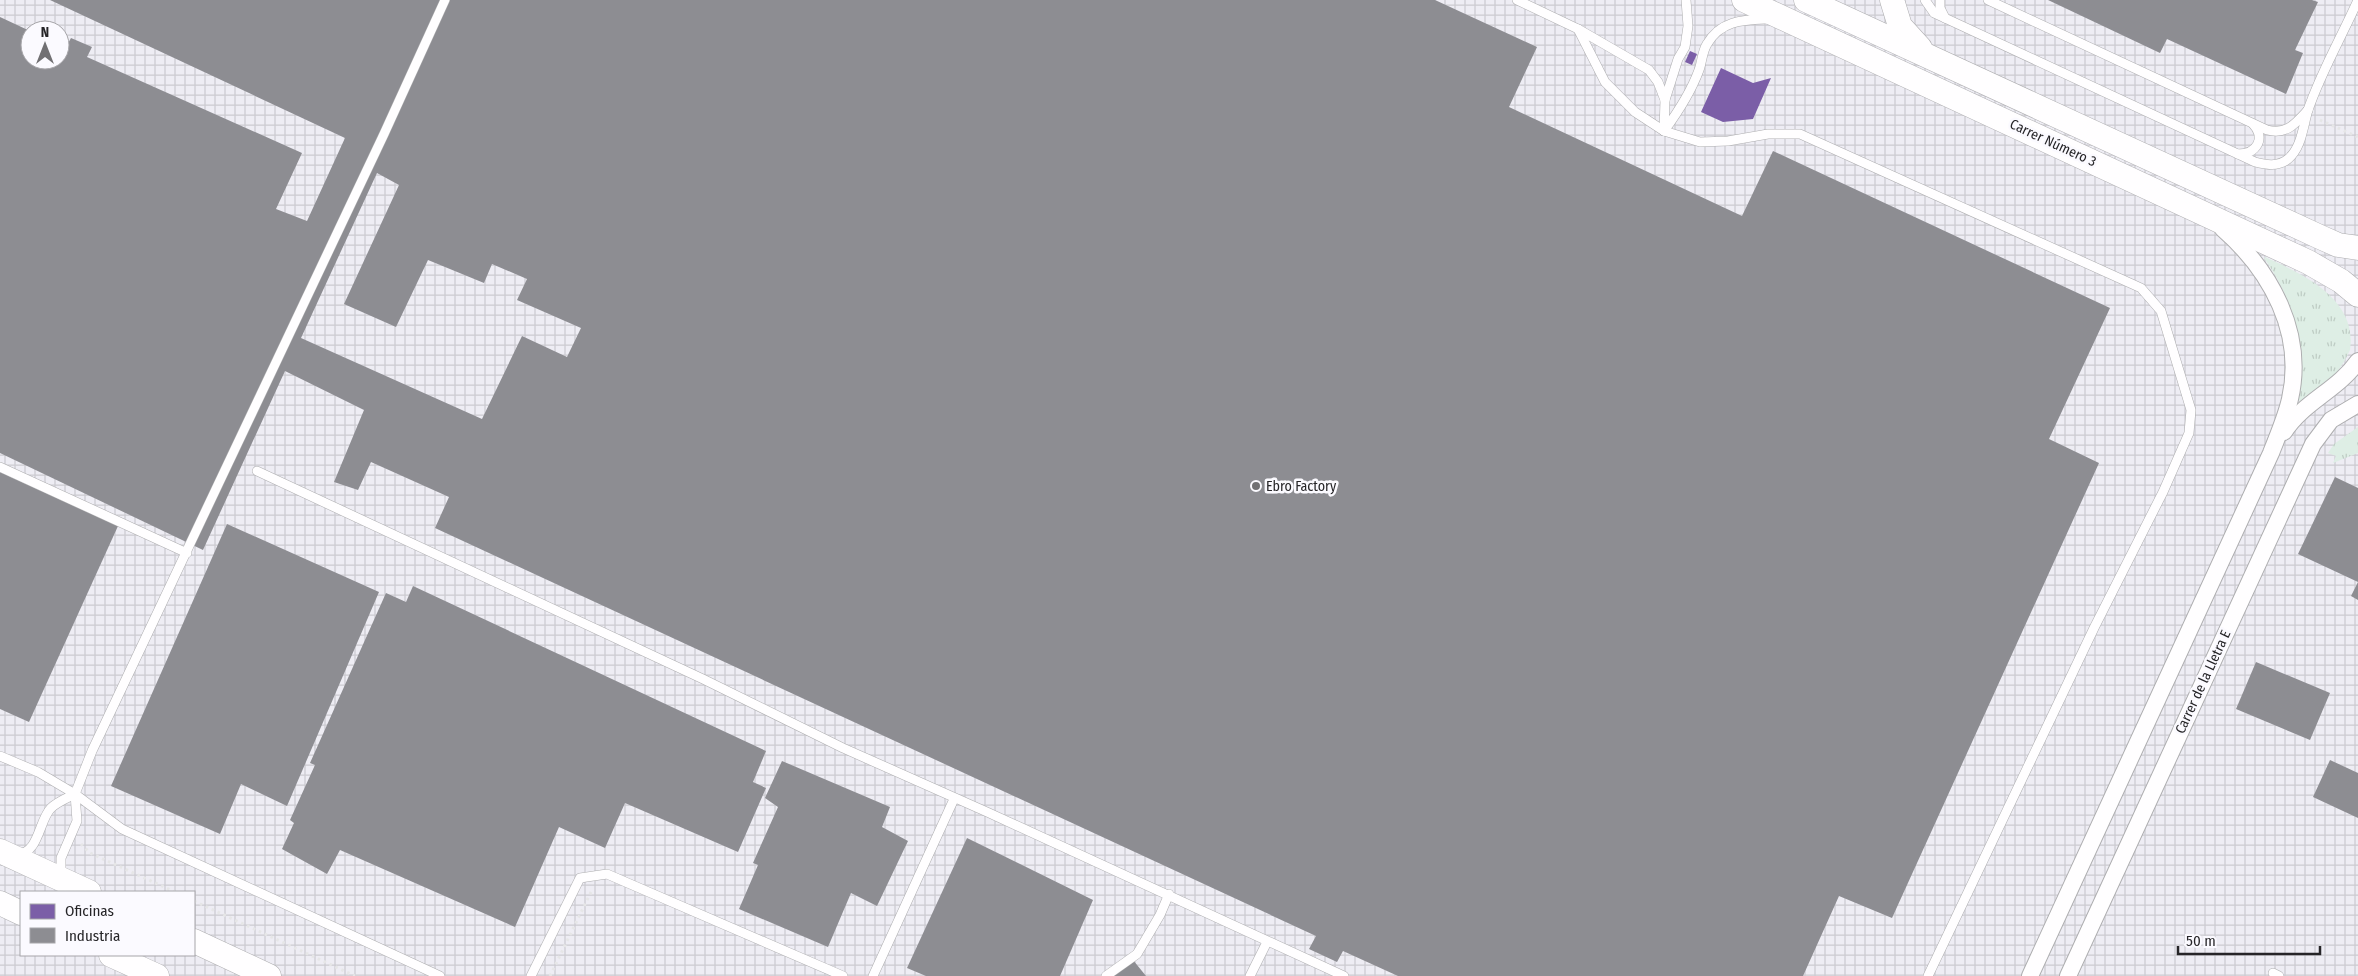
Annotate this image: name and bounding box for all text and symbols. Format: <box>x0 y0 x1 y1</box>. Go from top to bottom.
north arrow <box>20 20 70 70</box>
text: N <box>41 24 49 41</box>
street label: Carrer Número 3 <box>2007 116 2099 170</box>
place label: Ebro Factory <box>1266 478 1337 495</box>
marker: Ebro Factory <box>1250 480 1262 492</box>
street label: Carrer de la Lletra E <box>2172 627 2235 736</box>
legend <box>20 891 195 956</box>
text: Oficinas <box>65 902 114 920</box>
scale bar <box>2178 924 2320 956</box>
text: Industria <box>65 927 120 945</box>
text: 50 m <box>2186 932 2216 950</box>

